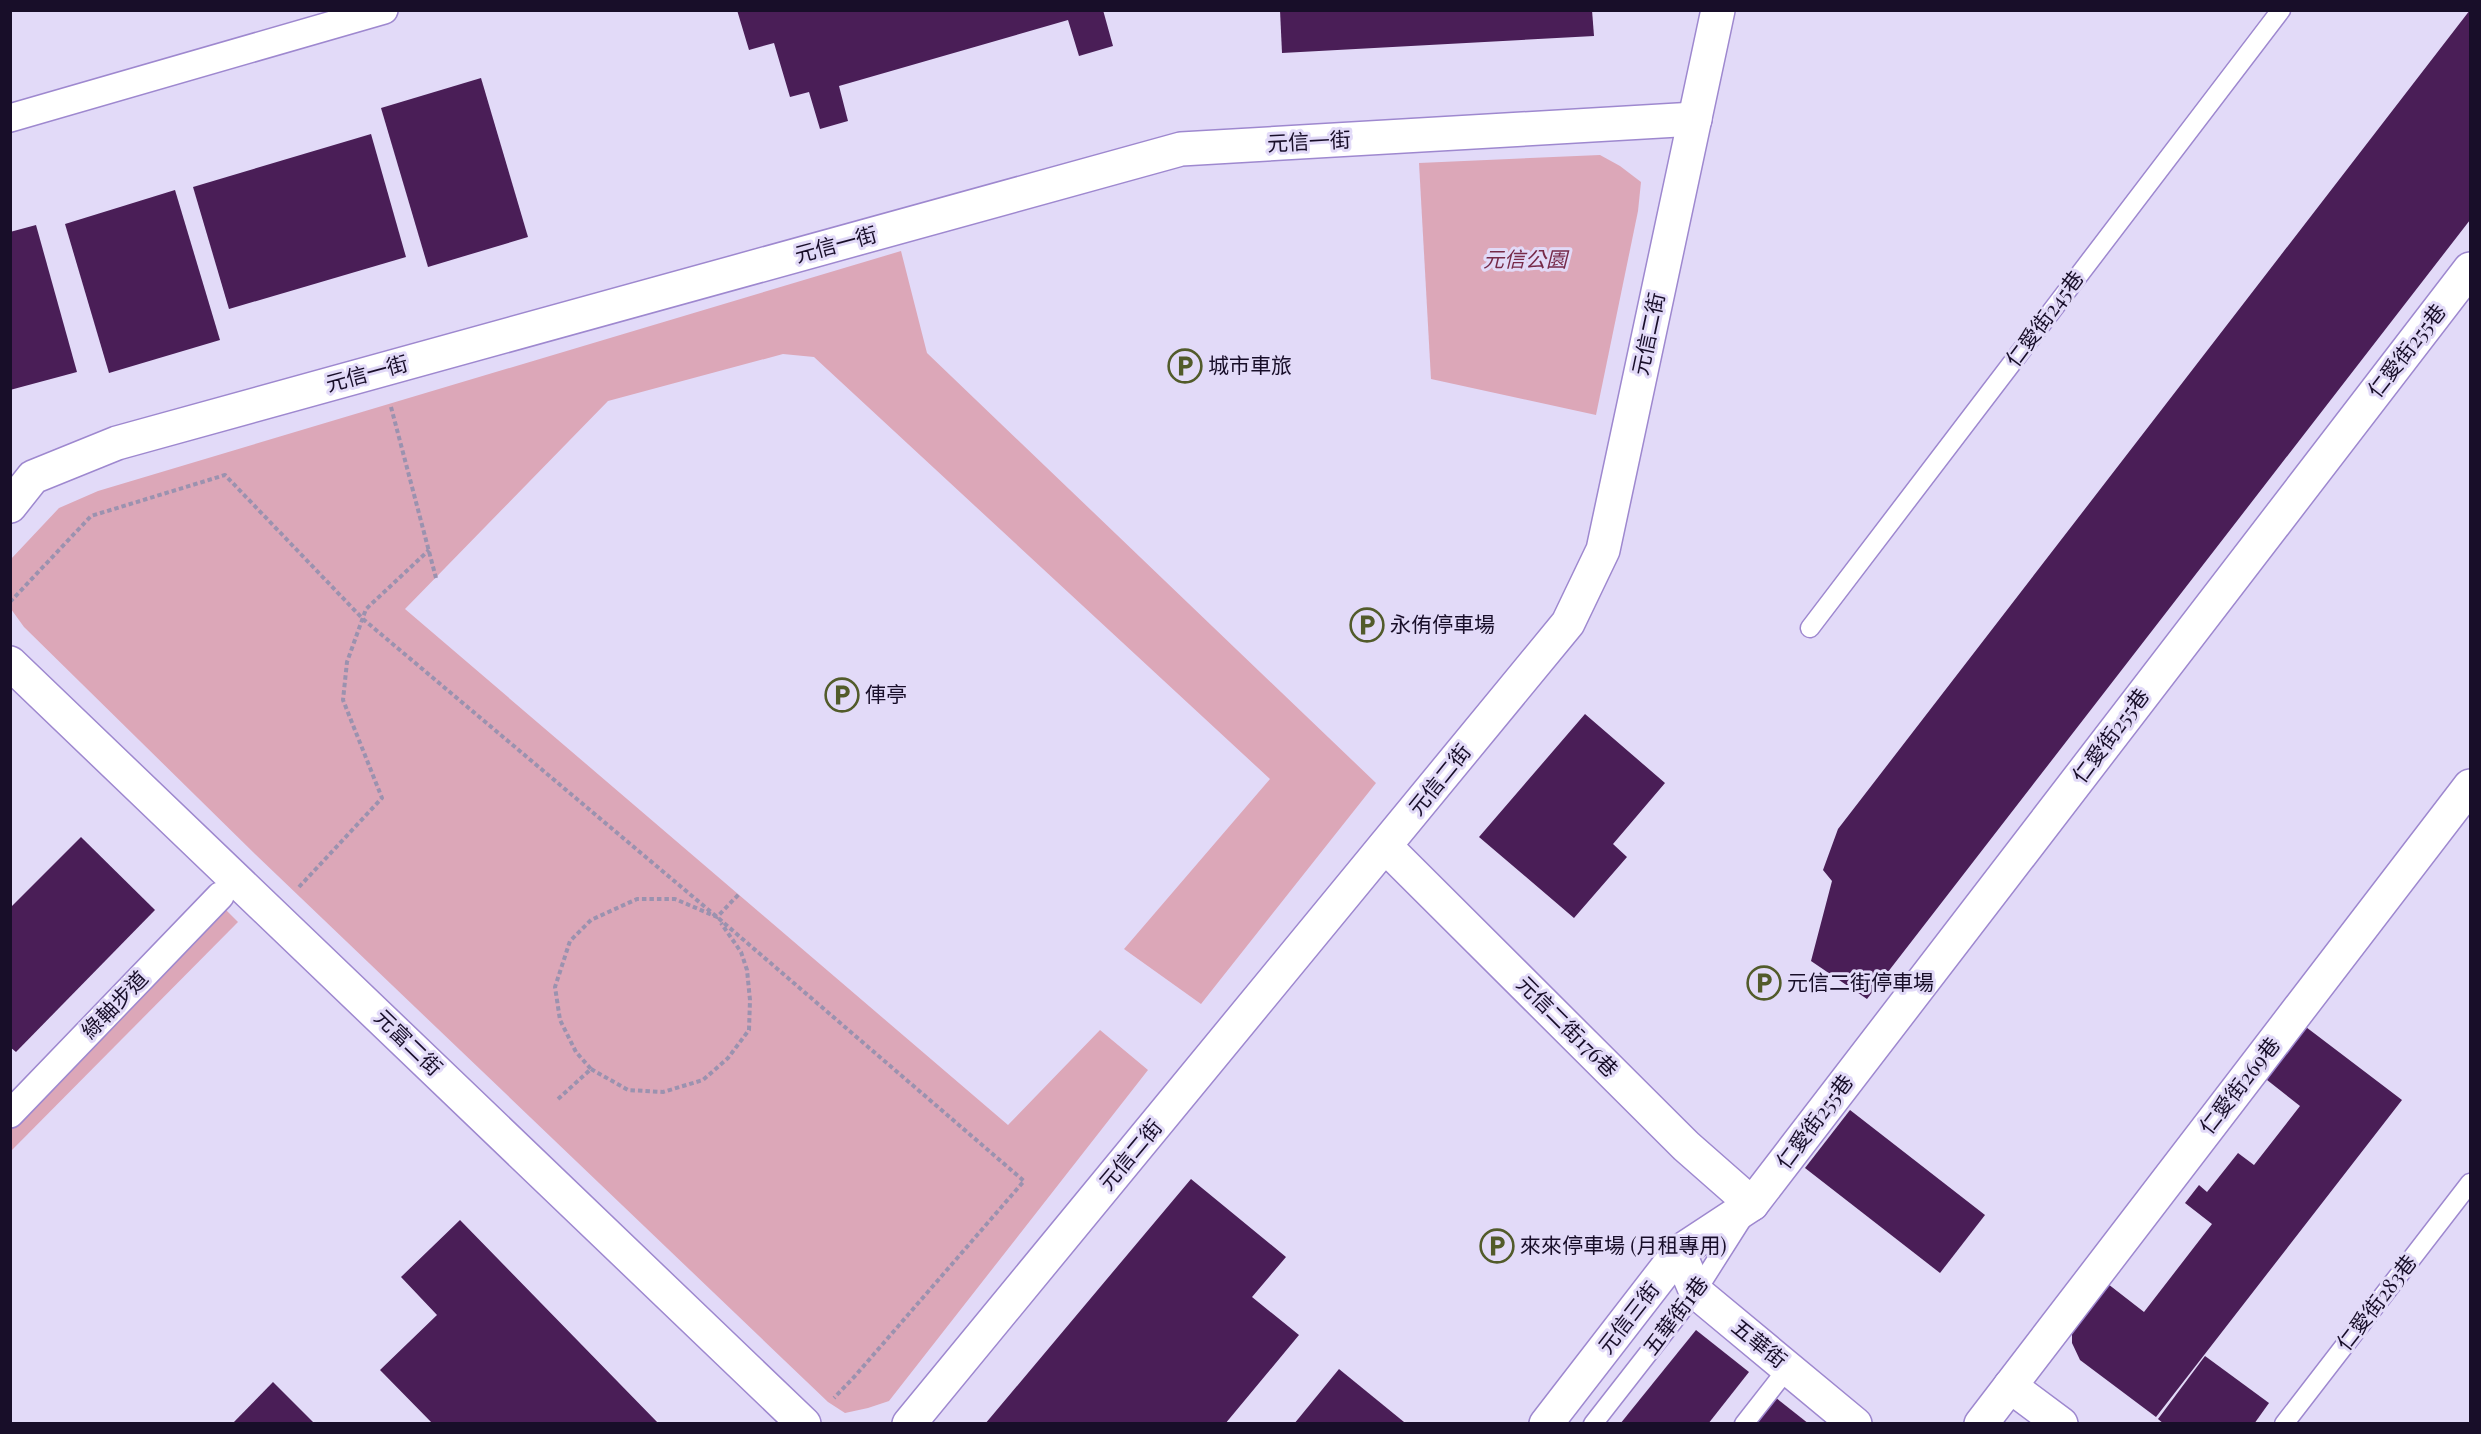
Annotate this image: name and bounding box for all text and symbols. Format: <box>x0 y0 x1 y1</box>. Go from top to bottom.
street label: 元信一街 <box>1266 124 1352 156</box>
street label: 元信一街 <box>791 219 880 267</box>
park label: 元信公園 <box>1483 244 1570 272</box>
street label: 仁愛街245巷 <box>1998 264 2089 371</box>
street label: 元信二街 <box>1625 290 1669 378</box>
street label: 仁愛街255巷 <box>2360 297 2451 402</box>
street label: 元信一街 <box>322 348 411 396</box>
parking icon: 城市車旅 <box>1167 348 1203 384</box>
place label: 城市車旅 <box>1208 350 1292 378</box>
parking icon: 永侑停車場 <box>1349 607 1385 643</box>
place label: 永侑停車場 <box>1390 609 1495 637</box>
parking icon: 俥亭 <box>824 677 860 713</box>
place label: 俥亭 <box>865 679 907 707</box>
street label: 仁愛街255巷 <box>2065 682 2154 788</box>
street label: 元信二街 <box>1401 737 1476 820</box>
street label: 綠軸步道 <box>74 964 153 1044</box>
parking icon: 元信二街停車場 <box>1746 965 1782 1001</box>
place label: 元信二街停車場 <box>1787 967 1934 995</box>
street label: 元信二街176巷 <box>1512 969 1625 1082</box>
street label: 元富二街 <box>369 1002 449 1081</box>
street label: 仁愛街269巷 <box>2192 1031 2285 1139</box>
street label: 仁愛街255巷 <box>1769 1068 1858 1174</box>
street label: 元信二街 <box>1092 1113 1167 1195</box>
parking icon: 來來停車場 (月租專用) <box>1479 1228 1515 1264</box>
place label: 來來停車場 (月租專用) <box>1520 1230 1727 1258</box>
street label: 仁愛街283巷 <box>2329 1248 2422 1355</box>
street label: 五華街1巷 <box>1636 1270 1713 1360</box>
street label: 元信三街 <box>1591 1275 1664 1358</box>
street label: 五華街 <box>1727 1312 1794 1373</box>

